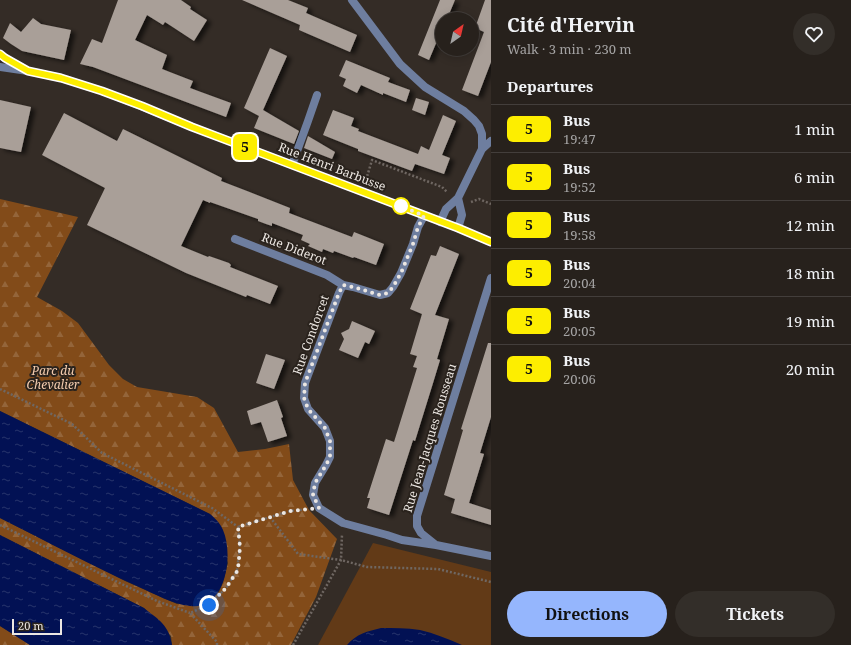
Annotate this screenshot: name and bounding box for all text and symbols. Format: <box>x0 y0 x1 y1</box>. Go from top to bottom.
north arrow <box>435 12 479 56</box>
map controls <box>435 12 479 56</box>
text: Cité d'Hervin <box>507 12 635 38</box>
button: heart <box>793 13 835 55</box>
text: Walk · 3 min · 230 m <box>507 40 632 58</box>
text: Departures <box>507 76 593 96</box>
text: Bus <box>563 110 590 130</box>
text: 5 <box>525 119 533 138</box>
text: 1 min <box>794 119 835 139</box>
text: 19:47 <box>563 130 596 148</box>
line badge: 5 <box>232 134 258 160</box>
text: 5 <box>241 137 249 156</box>
street label: Rue Henri Barbusse <box>276 138 388 195</box>
text: Bus <box>563 158 590 178</box>
text: 5 <box>525 167 533 186</box>
text: 6 min <box>794 167 835 187</box>
text: 19:52 <box>563 178 596 196</box>
unlabelled marker <box>392 197 410 215</box>
text: Bus <box>563 206 590 226</box>
text: 5 <box>525 215 533 234</box>
text: 12 min <box>786 215 835 235</box>
text: 19:58 <box>563 226 596 244</box>
street label: Rue Diderot <box>259 228 329 269</box>
text: Bus <box>563 254 590 274</box>
text: 5 <box>525 263 533 282</box>
text: 18 min <box>786 263 835 283</box>
text: 20:04 <box>563 274 596 292</box>
street label: Rue Condorcet <box>288 293 333 377</box>
text: Bus <box>563 302 590 322</box>
text: 5 <box>525 311 533 330</box>
text: 19 min <box>786 311 835 331</box>
text: 20:05 <box>563 322 596 340</box>
text: Bus <box>563 350 590 370</box>
text: 5 <box>525 359 533 378</box>
text: 20 min <box>786 359 835 379</box>
street label: Rue Jean-Jacques Rousseau <box>399 361 460 514</box>
park label: Parc du Chevalier <box>27 362 80 393</box>
text: 20:06 <box>563 370 596 388</box>
button: Directions <box>507 591 667 637</box>
button: Tickets <box>675 591 835 637</box>
your location <box>199 595 219 615</box>
scale bar <box>12 617 62 636</box>
text: 20 m <box>18 618 44 633</box>

